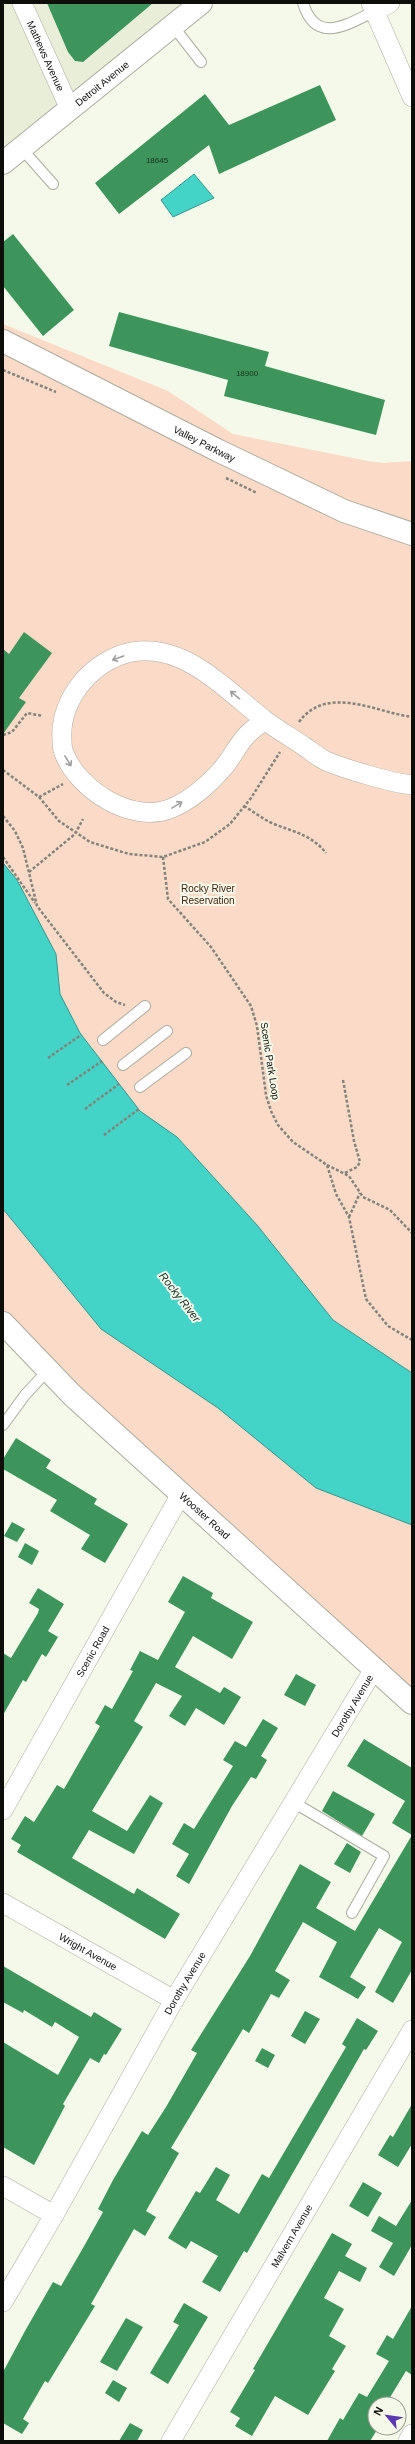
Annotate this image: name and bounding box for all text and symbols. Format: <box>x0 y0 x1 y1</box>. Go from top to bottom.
street label: Mathews Avenue <box>25 19 67 93</box>
street label: Detroit Avenue <box>73 58 131 108</box>
house number: 18645 <box>146 156 169 165</box>
house number: 18900 <box>236 369 259 378</box>
street label: Valley Parkway <box>172 423 237 464</box>
one-way arrow <box>112 654 124 662</box>
one-way arrow <box>230 690 241 699</box>
one-way arrow <box>65 755 73 767</box>
one-way arrow <box>171 801 182 809</box>
park label: Rocky River Reservation <box>181 883 236 906</box>
street label: Scenic Park Loop <box>258 1021 282 1101</box>
water label: Rocky River <box>157 1270 204 1325</box>
street label: Wooster Road <box>178 1490 232 1541</box>
street label: Scenic Road <box>74 1624 111 1679</box>
street label: Dorothy Avenue <box>329 1672 375 1739</box>
street label: Wright Avenue <box>57 1931 119 1972</box>
street label: Dorothy Avenue <box>162 1949 208 2016</box>
street label: Malvern Avenue <box>269 2202 314 2269</box>
north arrow <box>367 2396 407 2436</box>
text: N <box>371 2405 385 2418</box>

